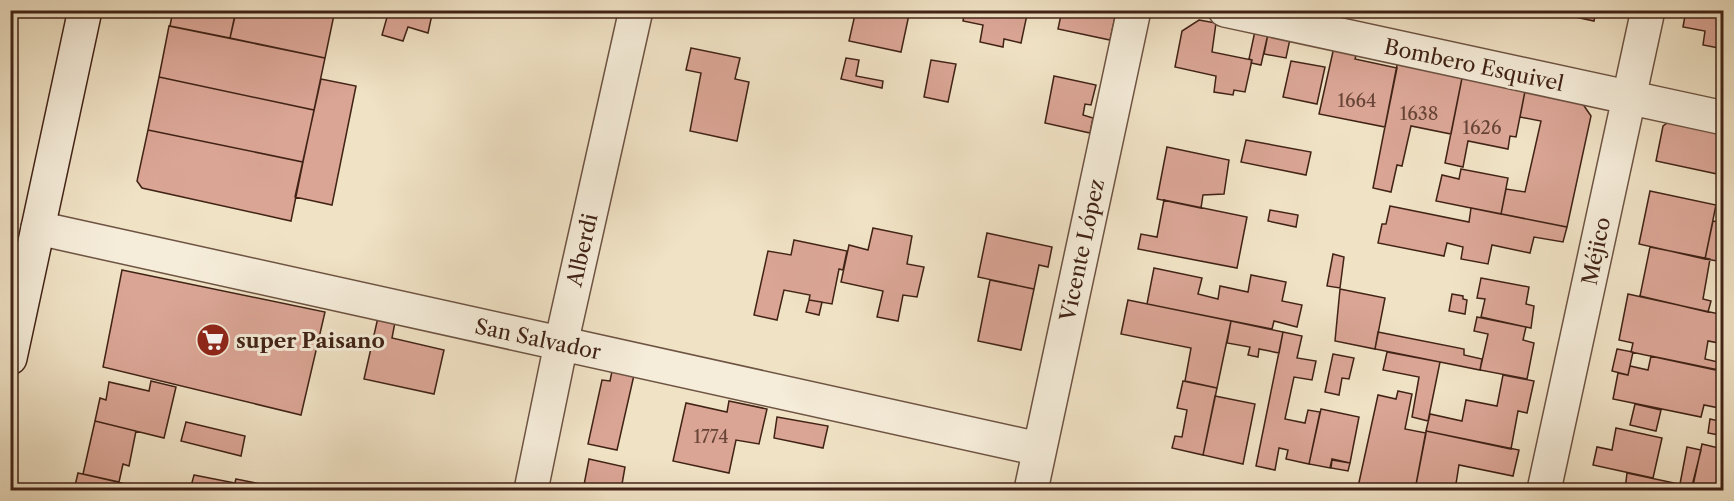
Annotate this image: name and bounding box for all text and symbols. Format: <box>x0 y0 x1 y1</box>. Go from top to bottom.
street label: Bombero Esquivel <box>1382 34 1566 96</box>
house number: 1664 <box>1337 90 1377 112</box>
house number: 1638 <box>1400 103 1438 125</box>
house number: 1626 <box>1463 117 1502 139</box>
street label: Vicente López <box>1055 177 1109 324</box>
street label: Alberdi <box>561 211 603 290</box>
street label: Méjico <box>1577 215 1615 287</box>
street label: San Salvador <box>473 313 603 365</box>
supermarket icon: super Paisano <box>195 322 231 358</box>
place label: super Paisano <box>236 328 385 353</box>
house number: 1774 <box>693 426 729 448</box>

